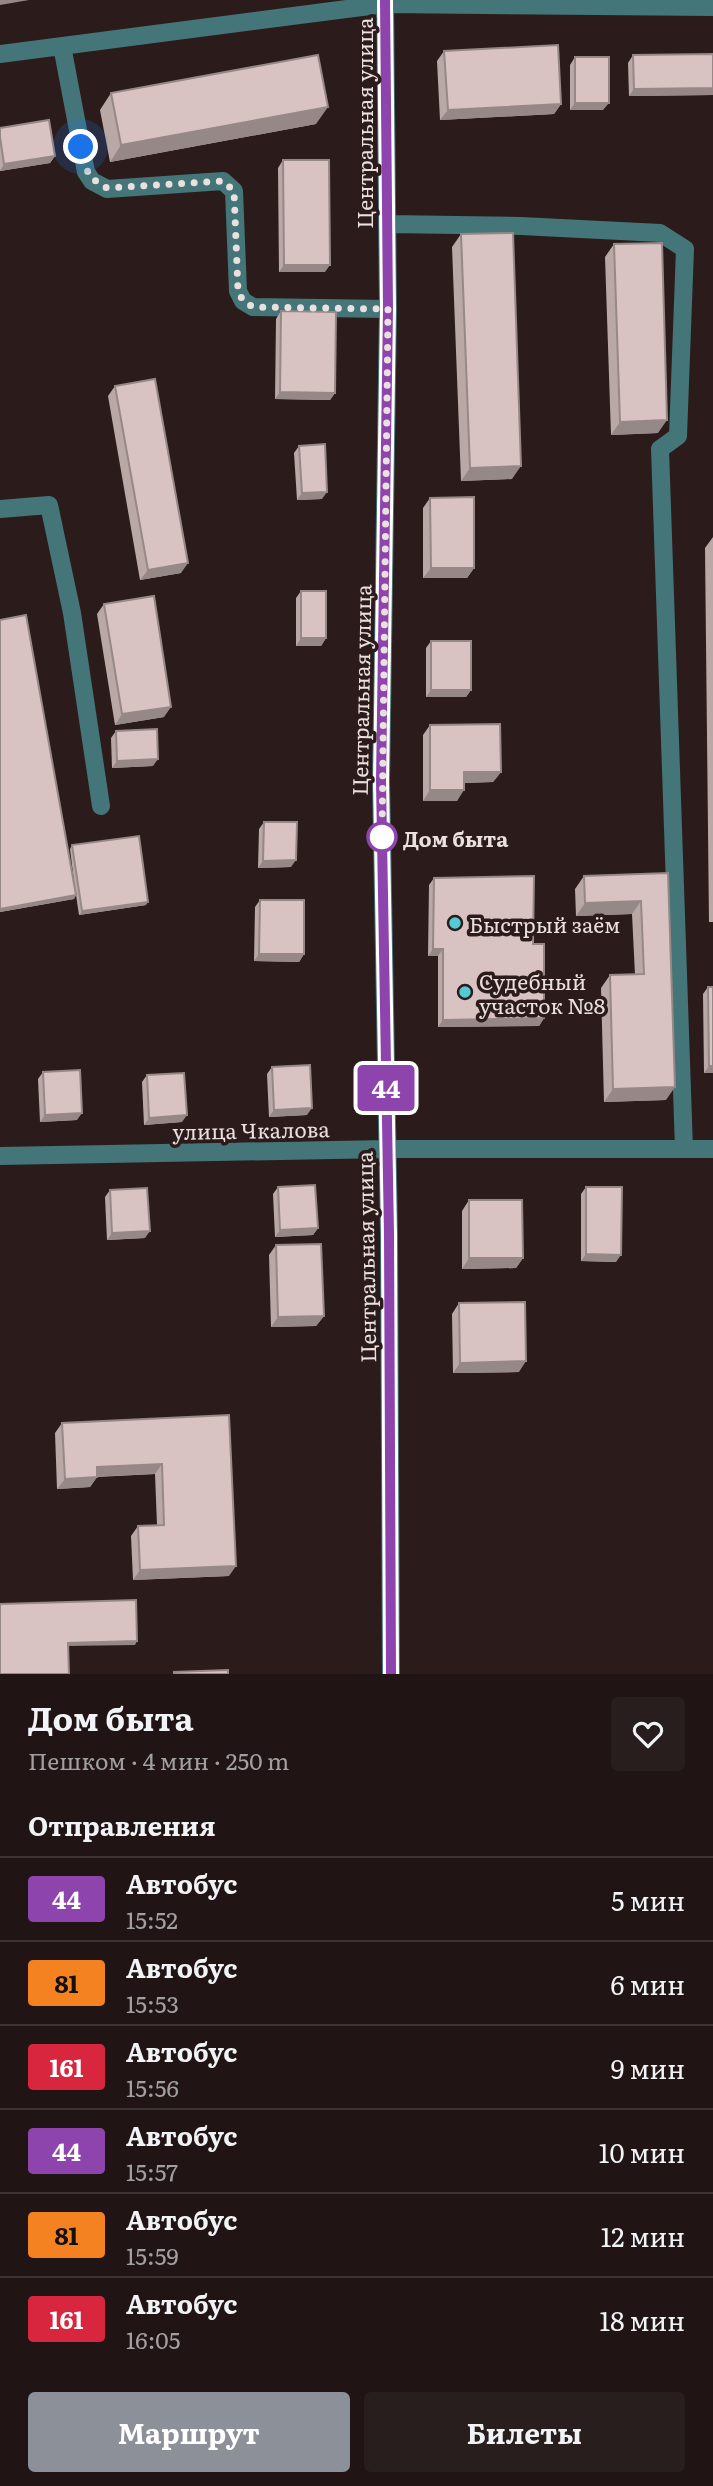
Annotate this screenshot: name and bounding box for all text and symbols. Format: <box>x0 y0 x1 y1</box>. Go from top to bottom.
street label: Центральная улица <box>348 17 379 229</box>
your location <box>63 129 98 164</box>
street label: Центральная улица <box>343 583 377 796</box>
marker: Дом быта <box>367 822 397 852</box>
place label: Дом быта <box>403 822 509 853</box>
place label: Быстрый заём <box>469 908 620 939</box>
marker: Быстрый заём <box>447 915 463 931</box>
place label: Судебный участок №8 <box>479 965 605 1020</box>
marker: Судебный участок №8 <box>457 984 473 1000</box>
line badge: 44 <box>354 1065 418 1111</box>
text: 44 <box>372 1070 400 1105</box>
street label: улица Чкалова <box>172 1112 331 1146</box>
street label: Центральная улица <box>348 1150 382 1363</box>
text: Дом быта <box>28 1692 194 1741</box>
button: heart <box>611 1697 685 1771</box>
text: Пешком · 4 мин · 250 m <box>28 1743 289 1777</box>
text: Отправления <box>28 1805 216 1844</box>
text: Автобус <box>126 1863 237 1902</box>
text: 5 мин <box>611 1880 685 1919</box>
text: 44 <box>52 1881 81 1916</box>
text: 15:52 <box>126 1902 178 1936</box>
text: Автобус <box>126 1947 237 1986</box>
text: 6 мин <box>611 1964 685 2003</box>
text: 81 <box>54 1965 79 2000</box>
text: 15:53 <box>126 1986 179 2020</box>
text: Автобус <box>126 2031 237 2070</box>
text: 9 мин <box>611 2048 685 2087</box>
text: 161 <box>50 2049 83 2084</box>
text: 15:56 <box>126 2070 179 2104</box>
text: Автобус <box>126 2115 237 2154</box>
text: 10 мин <box>599 2132 685 2171</box>
text: 44 <box>52 2133 81 2168</box>
text: 15:57 <box>126 2154 178 2188</box>
text: Автобус <box>126 2199 237 2238</box>
text: 12 мин <box>601 2216 685 2255</box>
text: 81 <box>54 2217 79 2252</box>
text: 15:59 <box>126 2238 178 2272</box>
text: Автобус <box>126 2283 237 2322</box>
text: 18 мин <box>600 2300 685 2339</box>
text: 161 <box>50 2301 83 2336</box>
text: 16:05 <box>126 2322 180 2356</box>
button: Маршрут <box>28 2392 350 2472</box>
button: Билеты <box>364 2392 685 2472</box>

